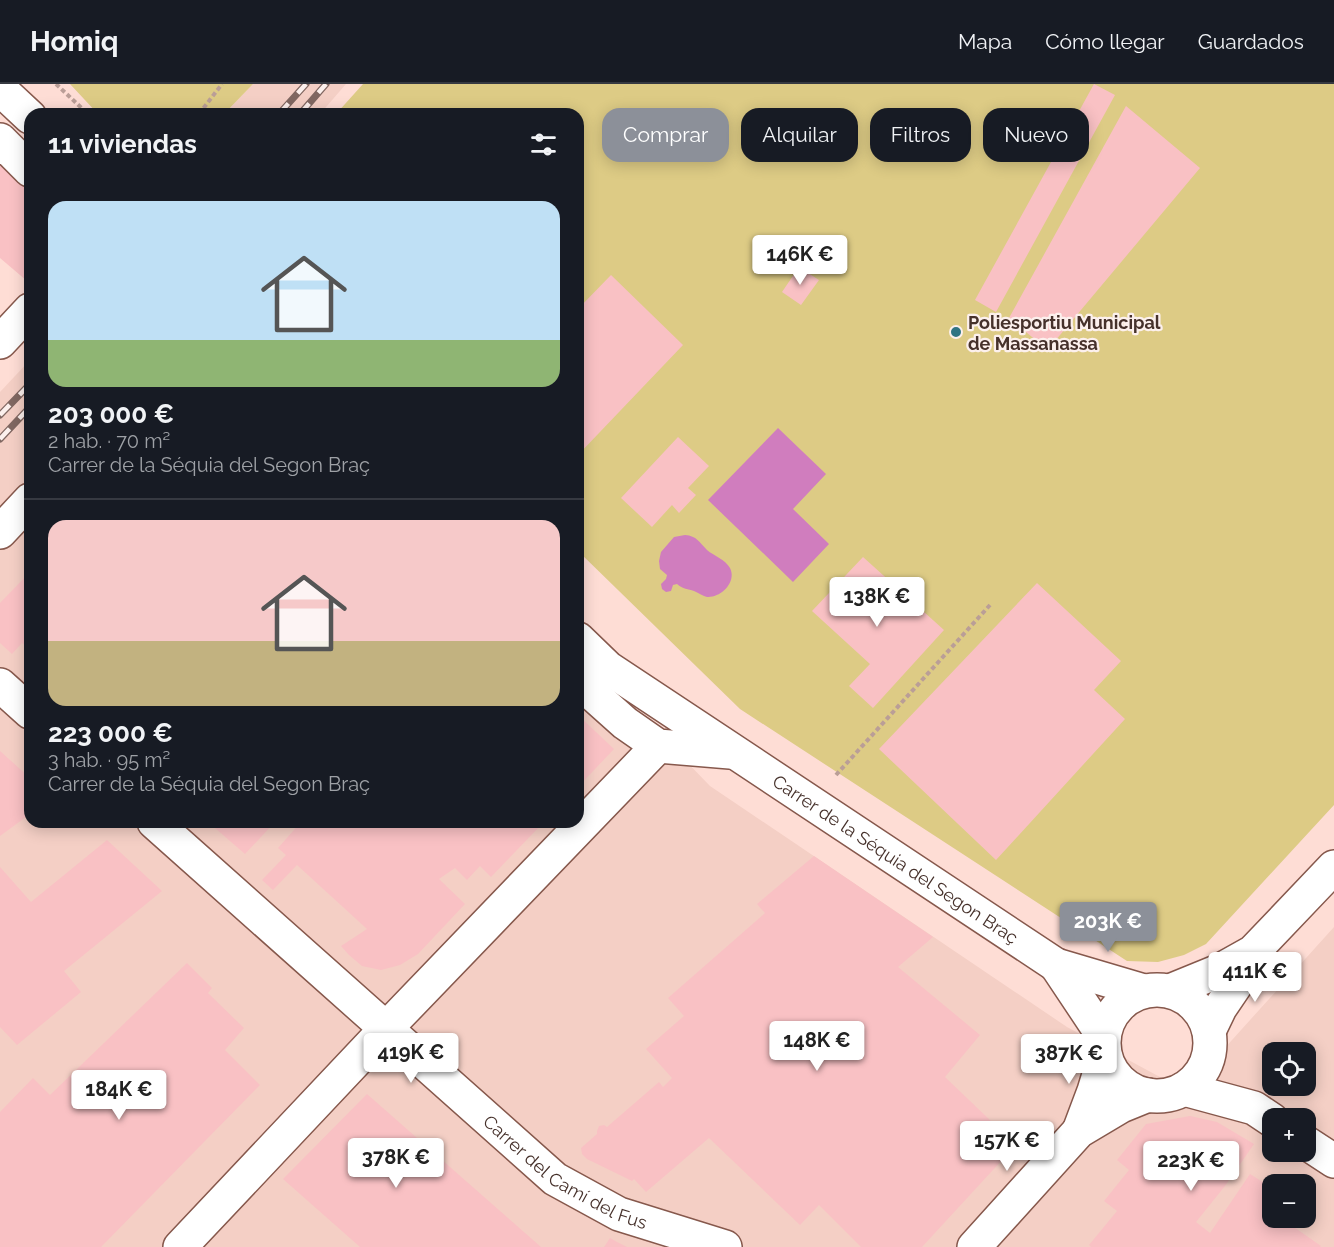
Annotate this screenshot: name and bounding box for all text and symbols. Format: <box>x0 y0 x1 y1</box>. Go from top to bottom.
text: Homiq <box>30 25 119 58</box>
text: Mapa <box>958 29 1012 54</box>
text: Cómo llegar <box>1045 29 1165 54</box>
text: Guardados <box>1198 29 1304 54</box>
chip: Comprar <box>602 108 729 162</box>
chip: Alquilar <box>741 108 858 162</box>
chip: Filtros <box>870 108 971 162</box>
chip: Nuevo <box>983 108 1089 162</box>
icon: filters <box>527 128 560 161</box>
text: 11 viviendas <box>48 129 197 159</box>
pin: 146K € <box>751 235 849 286</box>
icon: home <box>250 240 358 348</box>
text: 146K € <box>766 242 834 266</box>
place label: Poliesportiu Municipal de Massanassa <box>968 312 1161 354</box>
marker: Poliesportiu Municipal de Massanassa <box>949 325 963 339</box>
text: 203 000 € <box>48 399 174 429</box>
text: 2 hab. · 70 m² <box>48 429 170 453</box>
text: Carrer de la Séquia del Segon Braç <box>48 453 370 477</box>
icon: home <box>250 559 358 667</box>
pin: 138K € <box>828 577 926 628</box>
text: 138K € <box>843 584 911 608</box>
text: 223 000 € <box>48 718 173 748</box>
text: 3 hab. · 95 m² <box>48 748 170 772</box>
street label: Carrer de la Séquia del Segon Braç <box>769 770 1023 948</box>
text: Carrer de la Séquia del Segon Braç <box>48 772 370 796</box>
pin: 203K € <box>1059 902 1157 953</box>
text: 203K € <box>1074 909 1142 933</box>
pin: 411K € <box>1206 952 1304 1003</box>
text: 411K € <box>1222 959 1288 983</box>
pin: 148K € <box>768 1021 866 1072</box>
text: 148K € <box>783 1028 851 1052</box>
pin: 419K € <box>362 1033 460 1084</box>
pin: 387K € <box>1020 1034 1118 1085</box>
text: 419K € <box>378 1040 444 1064</box>
text: 387K € <box>1035 1041 1103 1065</box>
map controls <box>1262 1042 1316 1228</box>
button: locate <box>1262 1042 1316 1096</box>
pin: 184K € <box>70 1070 168 1121</box>
text: 184K € <box>85 1077 153 1101</box>
button: + <box>1262 1108 1316 1162</box>
street label: Carrer del Camí del Fus <box>479 1110 650 1233</box>
pin: 157K € <box>958 1121 1056 1172</box>
text: 157K € <box>974 1128 1040 1152</box>
pin: 378K € <box>347 1138 445 1189</box>
pin: 223K € <box>1142 1141 1240 1192</box>
text: 378K € <box>362 1145 430 1169</box>
text: 223K € <box>1157 1148 1225 1172</box>
button: − <box>1262 1174 1316 1228</box>

